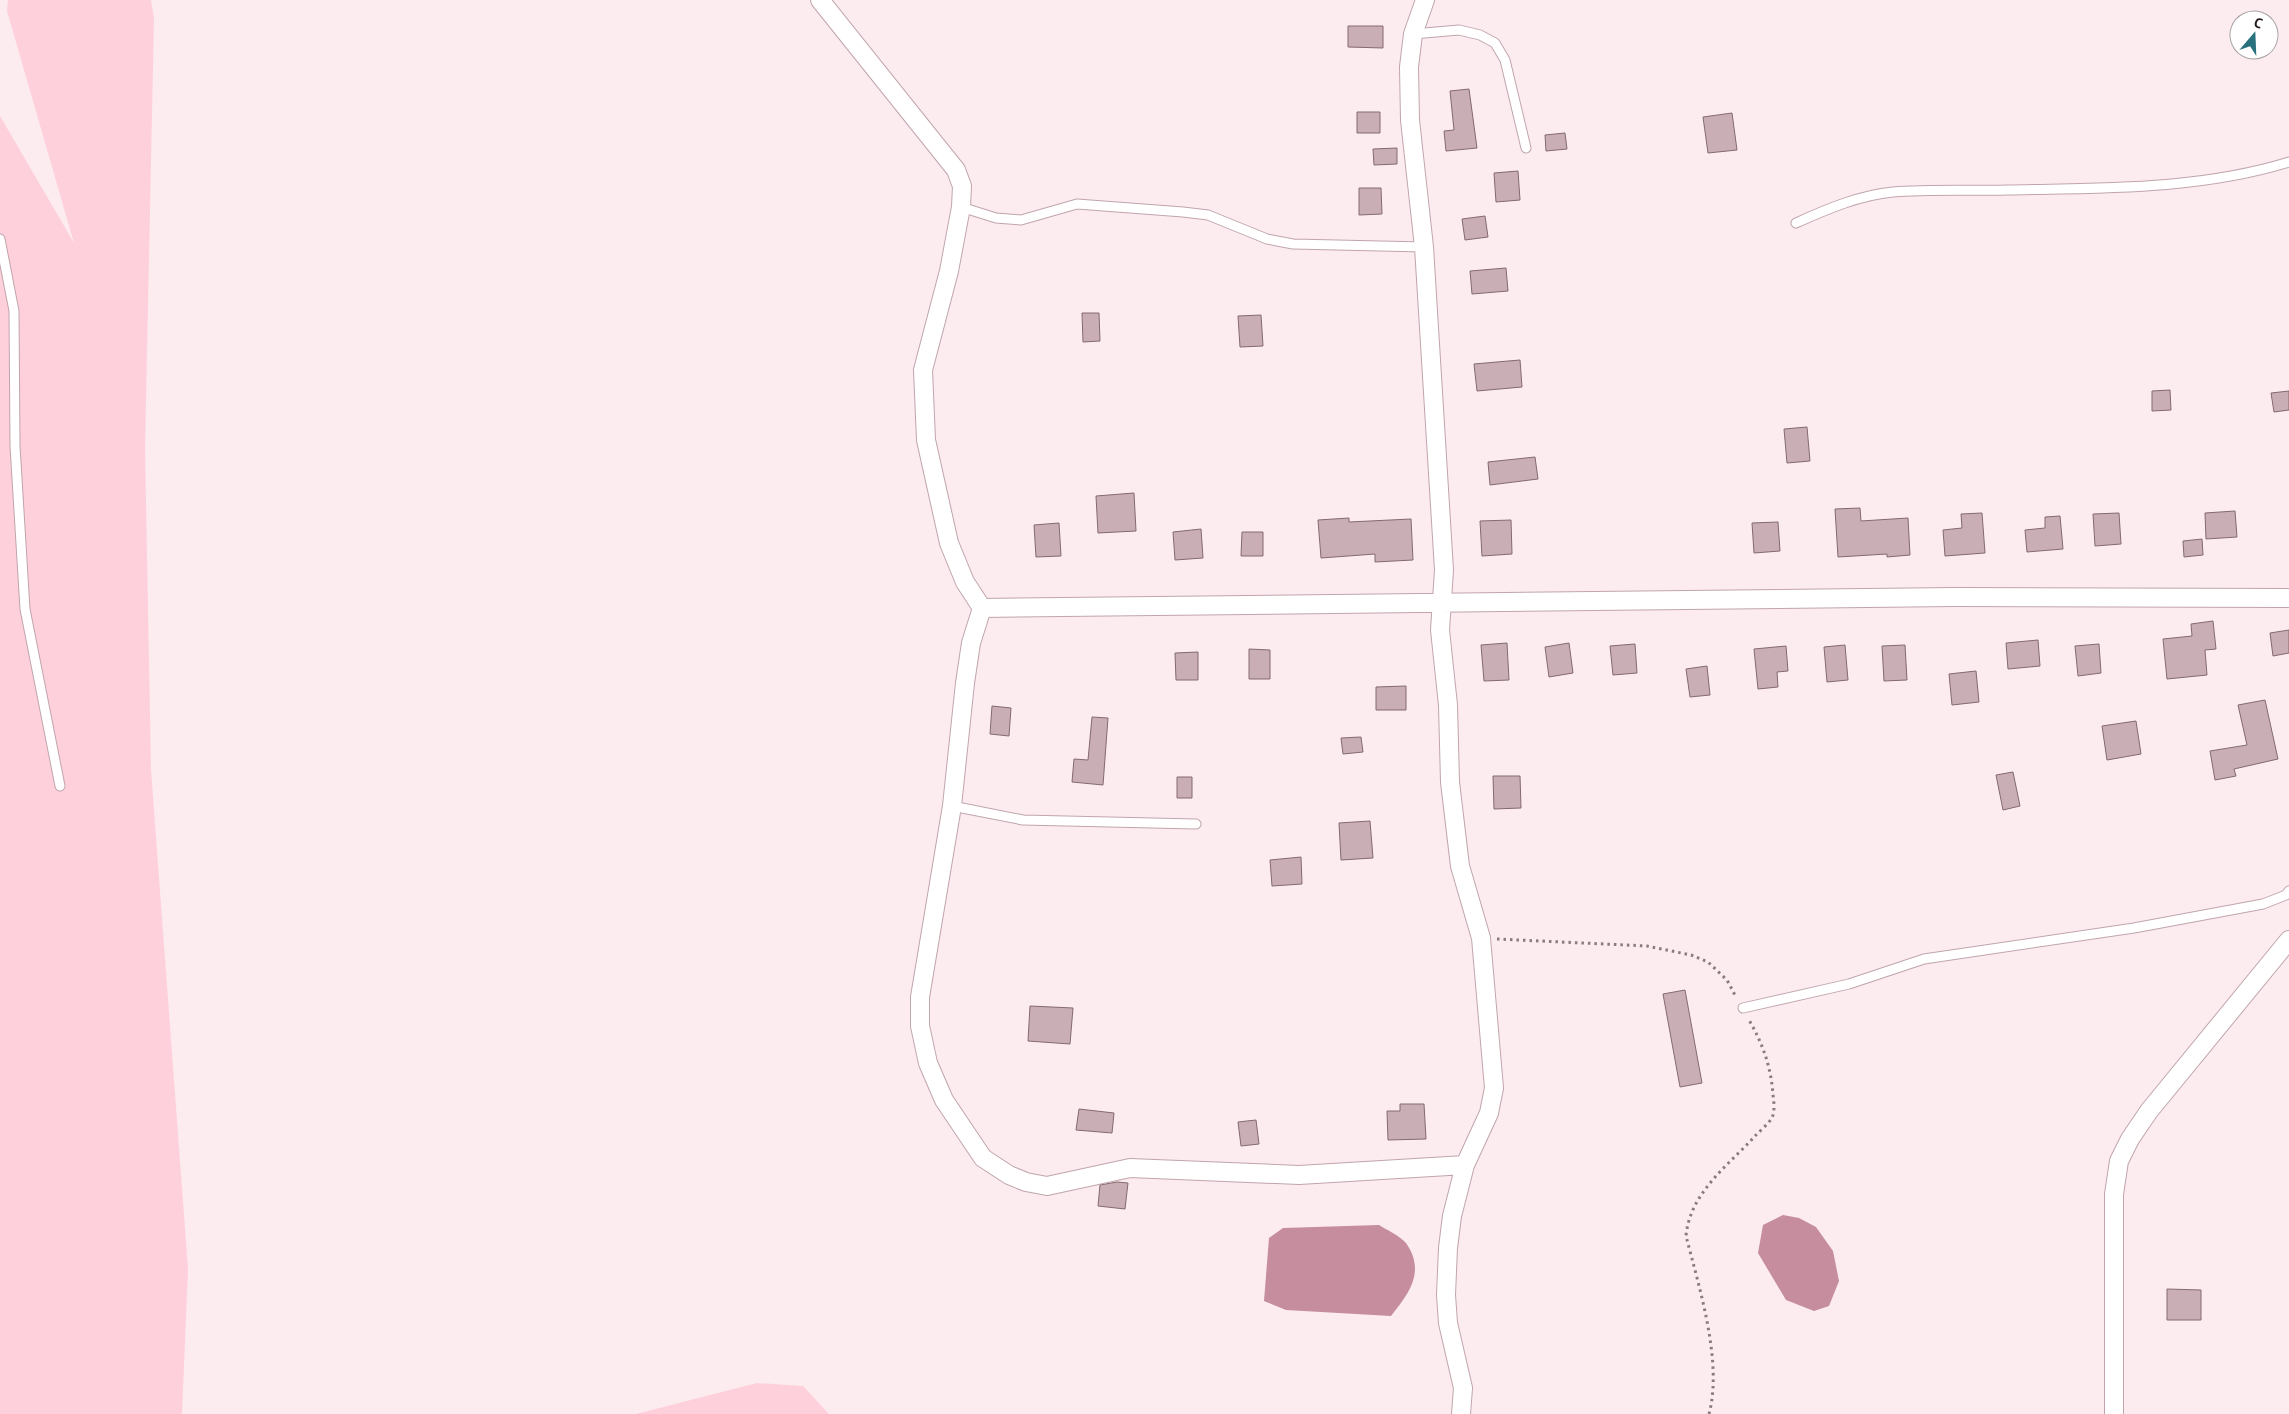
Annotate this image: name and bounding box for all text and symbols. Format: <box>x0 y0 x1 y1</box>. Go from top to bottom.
north arrow <box>2229 10 2279 60</box>
text: С <box>2252 13 2265 33</box>

